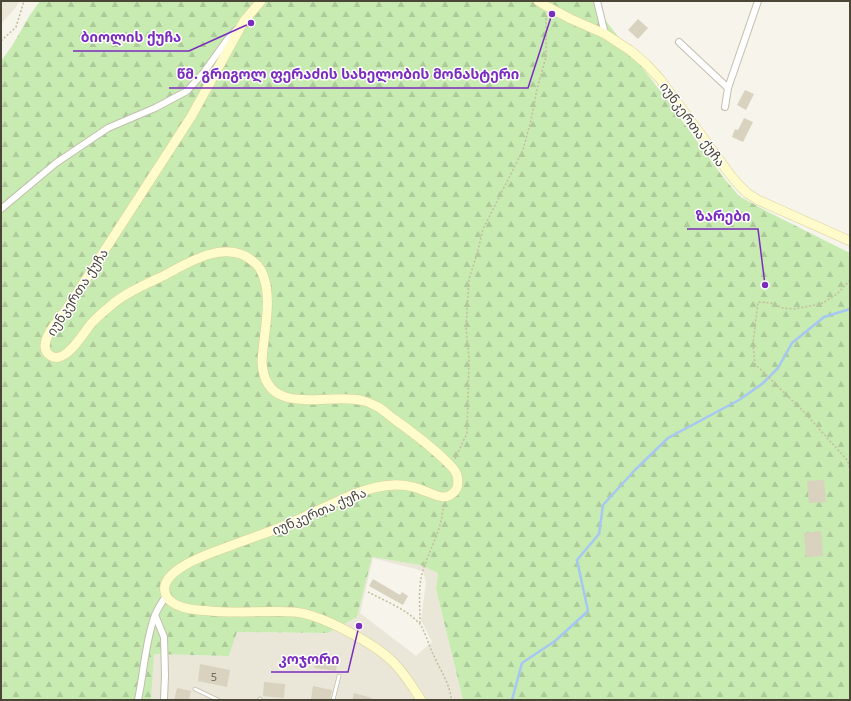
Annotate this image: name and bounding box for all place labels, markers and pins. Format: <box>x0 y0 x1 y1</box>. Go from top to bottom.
callout: ბიოლის ქუჩა <box>73 25 189 51</box>
callout: წმ. გრიგოლ ფერაძის სახელობის მონასტერი <box>169 62 528 88</box>
callout: ზარები <box>687 203 758 229</box>
callout: კოჯორი <box>271 646 348 672</box>

